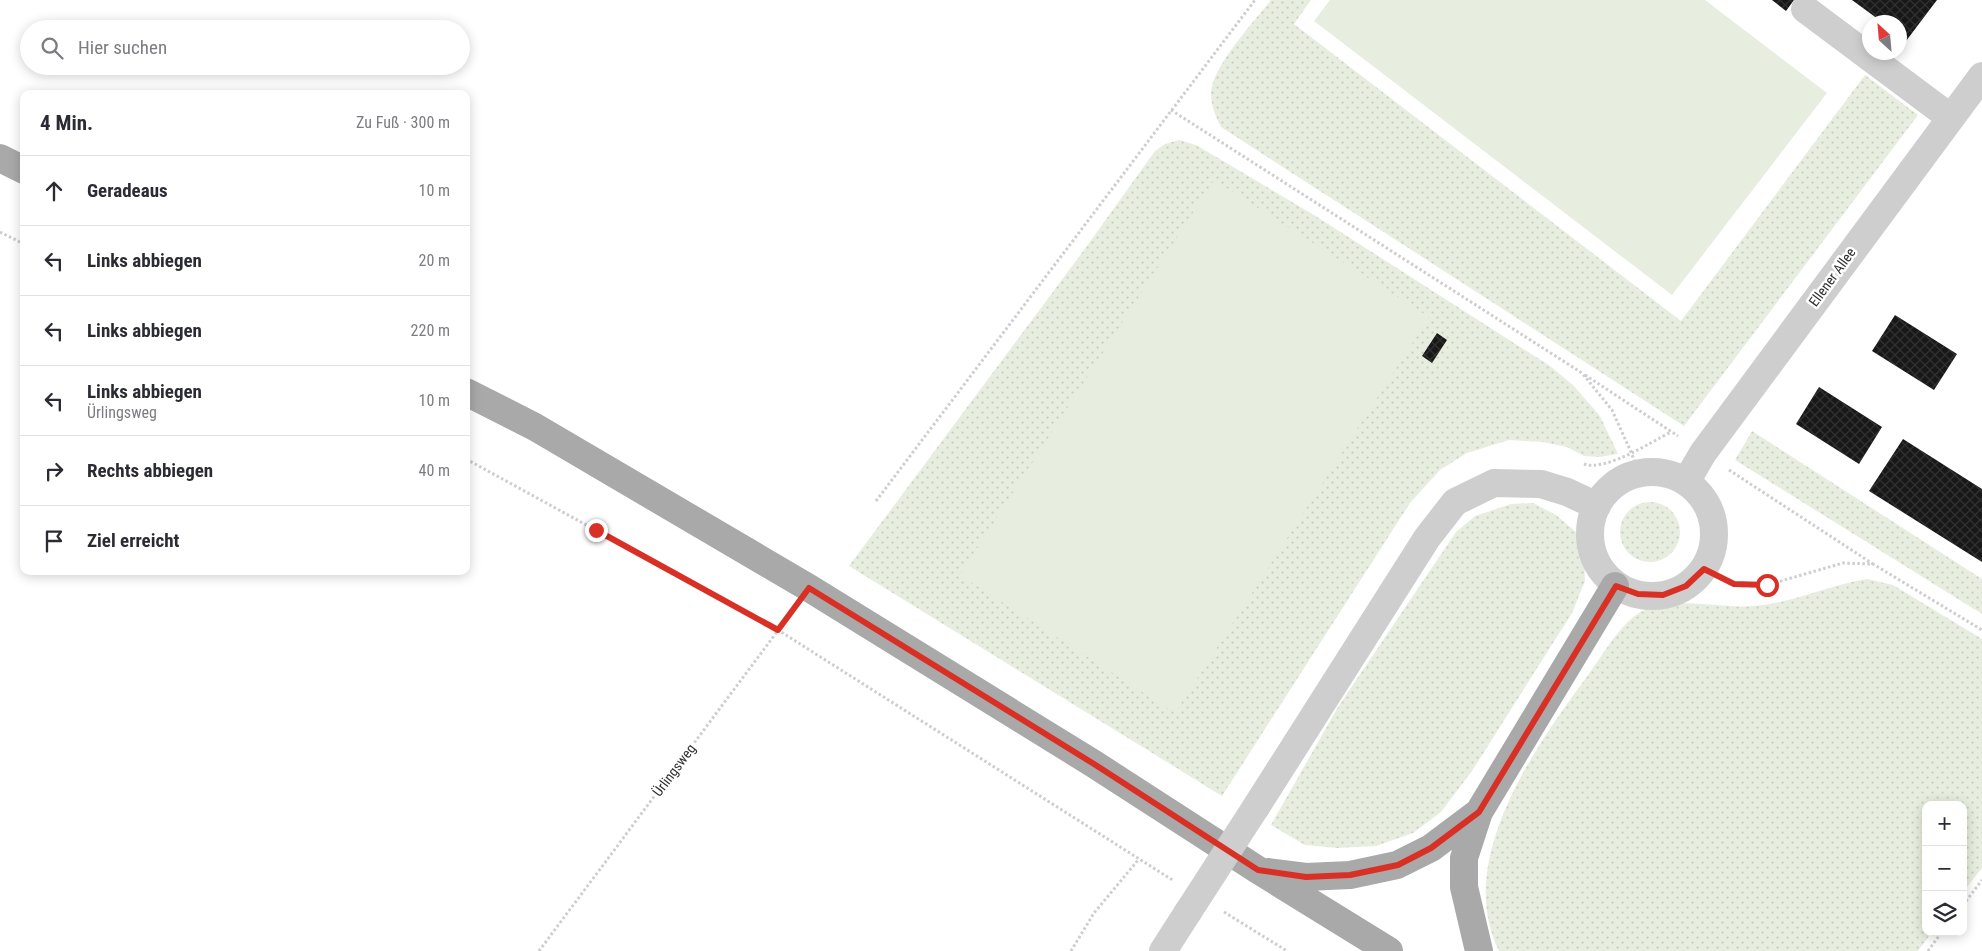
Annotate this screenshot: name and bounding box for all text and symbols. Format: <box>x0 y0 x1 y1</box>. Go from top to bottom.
north arrow <box>1862 15 1907 60</box>
search box <box>20 20 470 75</box>
icon: search <box>38 34 66 62</box>
text: Hier suchen <box>78 36 167 59</box>
text: 4 Min. <box>40 111 93 135</box>
text: Zu Fuß · 300 m <box>356 113 450 132</box>
icon: ahead <box>40 177 68 205</box>
text: Geradeaus <box>87 179 168 202</box>
text: 10 m <box>418 181 450 200</box>
street label: Ellener Allee <box>1805 244 1859 309</box>
icon: left <box>40 247 68 275</box>
text: Links abbiegen <box>87 249 202 272</box>
text: 20 m <box>418 251 450 270</box>
icon: left <box>40 317 68 345</box>
text: Links abbiegen <box>87 319 202 342</box>
text: 220 m <box>411 321 450 340</box>
text: Links abbiegen <box>87 380 202 403</box>
icon: left <box>40 387 68 415</box>
text: 10 m <box>418 391 450 410</box>
text: Ürlingsweg <box>87 403 157 422</box>
icon: right <box>40 457 68 485</box>
text: Rechts abbiegen <box>87 459 213 482</box>
text: 40 m <box>418 461 450 480</box>
route end <box>585 519 608 542</box>
icon: arrive <box>40 527 68 555</box>
text: Ziel erreicht <box>87 529 179 552</box>
route start <box>1756 574 1779 597</box>
street label: Ürlingsweg <box>649 741 699 799</box>
map controls <box>1922 801 1967 936</box>
button: + <box>1922 801 1967 846</box>
button: − <box>1922 846 1967 891</box>
button: layers <box>1922 891 1967 936</box>

